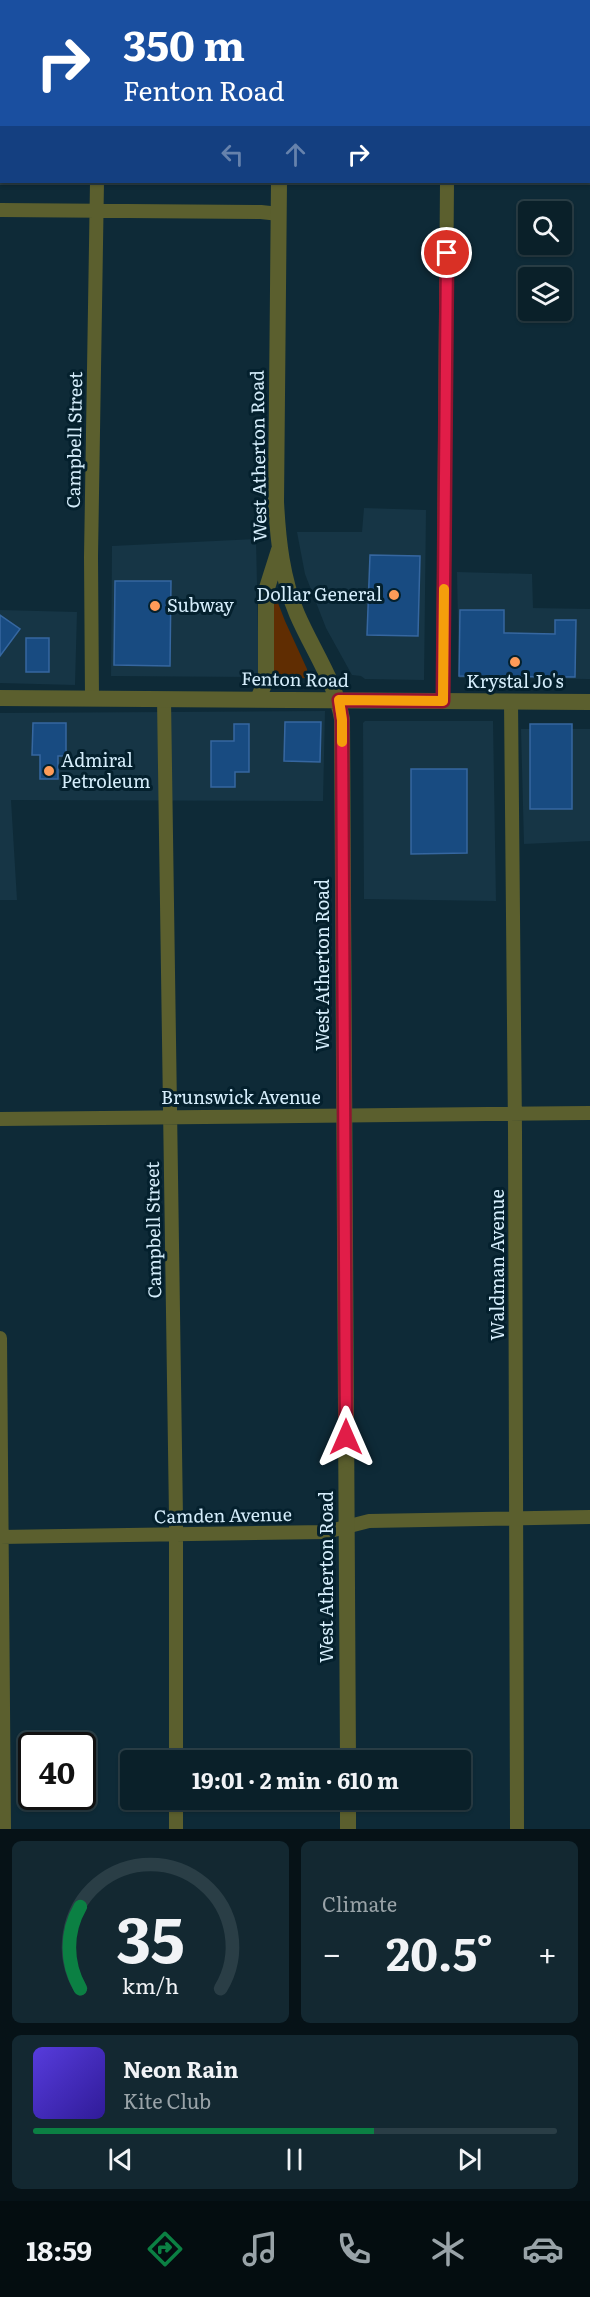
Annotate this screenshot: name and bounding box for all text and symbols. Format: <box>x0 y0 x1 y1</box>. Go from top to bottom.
text: 350 m <box>123 12 245 74</box>
icon: right <box>24 24 102 102</box>
text: Fenton Road <box>123 69 284 109</box>
icon: left <box>216 138 249 171</box>
icon: ahead <box>279 138 312 171</box>
icon: right <box>342 138 375 171</box>
map controls <box>518 201 572 321</box>
button: search <box>518 201 572 255</box>
pin <box>421 227 472 278</box>
icon: arrive <box>430 236 463 269</box>
button: layers <box>518 267 572 321</box>
street label: West Atherton Road <box>243 370 272 542</box>
street label: Campbell Street <box>59 371 88 509</box>
place label: Dollar General <box>256 580 382 607</box>
marker: Dollar General <box>387 588 401 602</box>
place label: Subway <box>167 591 234 618</box>
marker: Subway <box>148 599 162 613</box>
marker: Krystal Jo's <box>508 655 522 669</box>
street label: Fenton Road <box>241 664 349 693</box>
place label: Krystal Jo's <box>466 667 564 694</box>
place label: Admiral Petroleum <box>61 746 150 794</box>
marker: Admiral Petroleum <box>42 764 56 778</box>
street label: West Atherton Road <box>308 879 335 1051</box>
street label: Brunswick Avenue <box>161 1083 321 1110</box>
street label: Campbell Street <box>138 1161 167 1299</box>
street label: Waldman Avenue <box>483 1189 510 1341</box>
position arrow <box>314 1405 378 1469</box>
street label: West Atherton Road <box>312 1491 339 1663</box>
street label: Camden Avenue <box>154 1500 292 1529</box>
speed limit sign: 40 <box>18 1732 96 1810</box>
text: 19:01 · 2 min · 610 m <box>192 1763 399 1796</box>
text: Climate <box>322 1888 397 1918</box>
text: 35 <box>116 1890 185 1982</box>
text: 20.5° <box>386 1918 493 1985</box>
text: − <box>322 1927 341 1976</box>
text: + <box>538 1927 557 1976</box>
text: km/h <box>122 1969 179 2001</box>
text: Neon Rain <box>123 2052 239 2085</box>
text: Kite Club <box>123 2085 211 2115</box>
icon: previous <box>104 2143 137 2176</box>
icon: pause <box>278 2143 311 2176</box>
icon: next <box>453 2143 486 2176</box>
icon: directions <box>144 2228 186 2270</box>
icon: music <box>239 2228 281 2270</box>
icon: phone <box>333 2228 375 2270</box>
icon: climate <box>427 2228 469 2270</box>
icon: car <box>522 2228 564 2270</box>
text: 18:59 <box>26 2229 92 2269</box>

